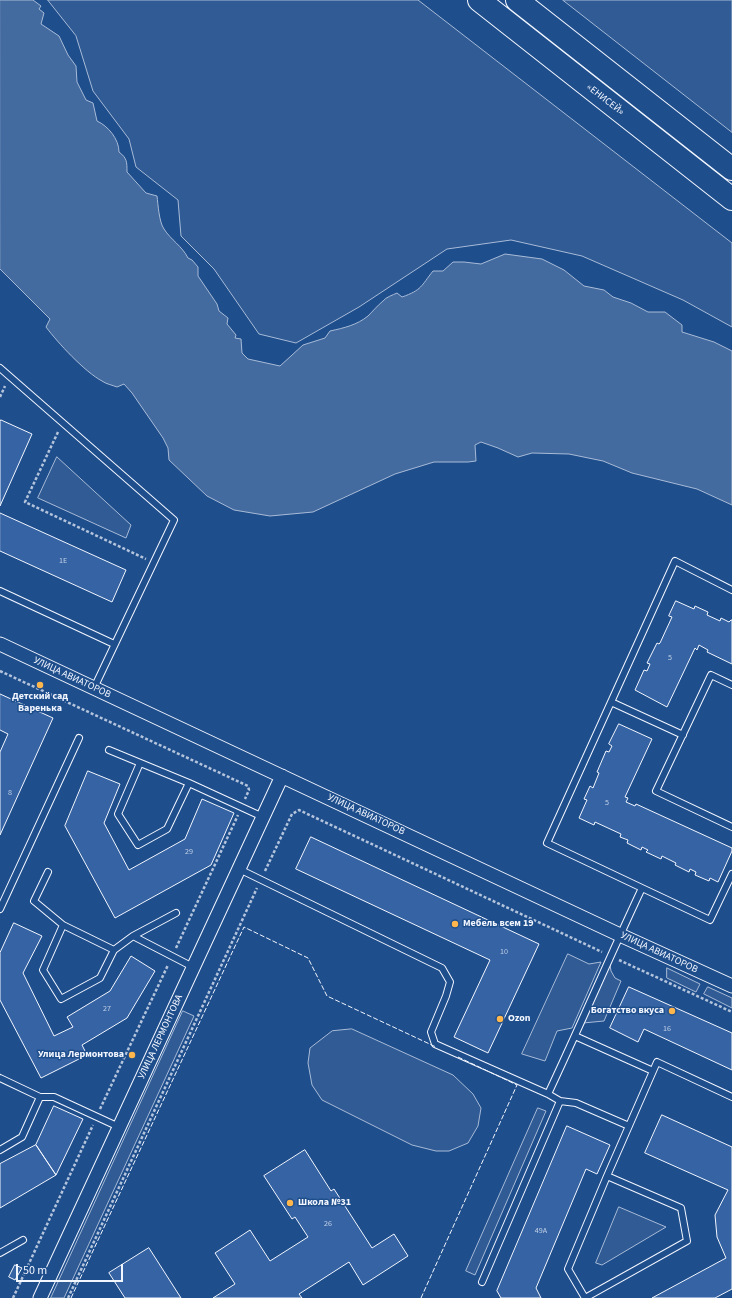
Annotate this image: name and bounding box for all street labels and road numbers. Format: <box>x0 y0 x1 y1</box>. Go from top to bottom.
street label: «ЕНИСЕЙ» <box>584 82 626 118</box>
street label: УЛИЦА АВИАТОРОВ <box>31 655 113 701</box>
street label: УЛИЦА АВИАТОРОВ <box>325 792 407 838</box>
street label: УЛИЦА АВИАТОРОВ <box>618 930 700 976</box>
street label: УЛИЦА ЛЕРМОНТОВА <box>136 993 186 1081</box>

